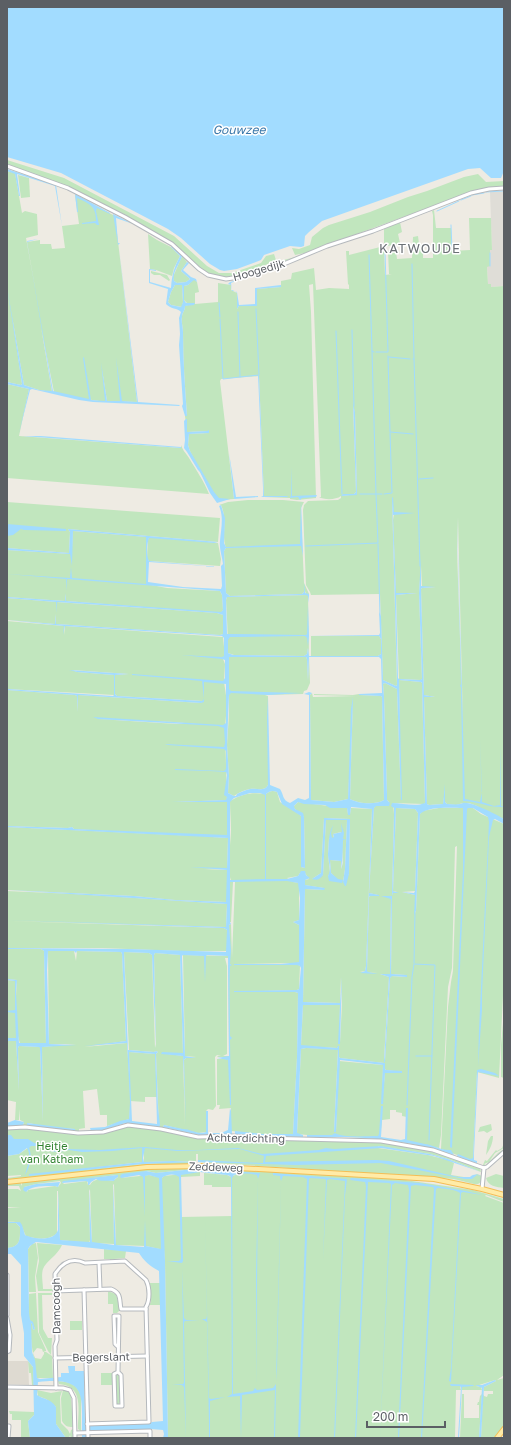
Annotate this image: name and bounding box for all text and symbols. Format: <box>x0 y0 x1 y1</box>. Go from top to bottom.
water label: Gouwzee <box>213 122 266 137</box>
district label: KATWOUDE <box>379 240 461 256</box>
street label: Hoogedijk <box>231 256 286 283</box>
street label: Achterdichting <box>207 1130 285 1145</box>
park label: Heitje van Katham <box>21 1139 83 1165</box>
street label: Zeddeweg <box>189 1159 243 1174</box>
street label: Damcoogh <box>49 1278 62 1334</box>
street label: Begerslant <box>72 1349 130 1364</box>
scale bar <box>367 1403 445 1429</box>
text: 200 m <box>373 1409 408 1424</box>

